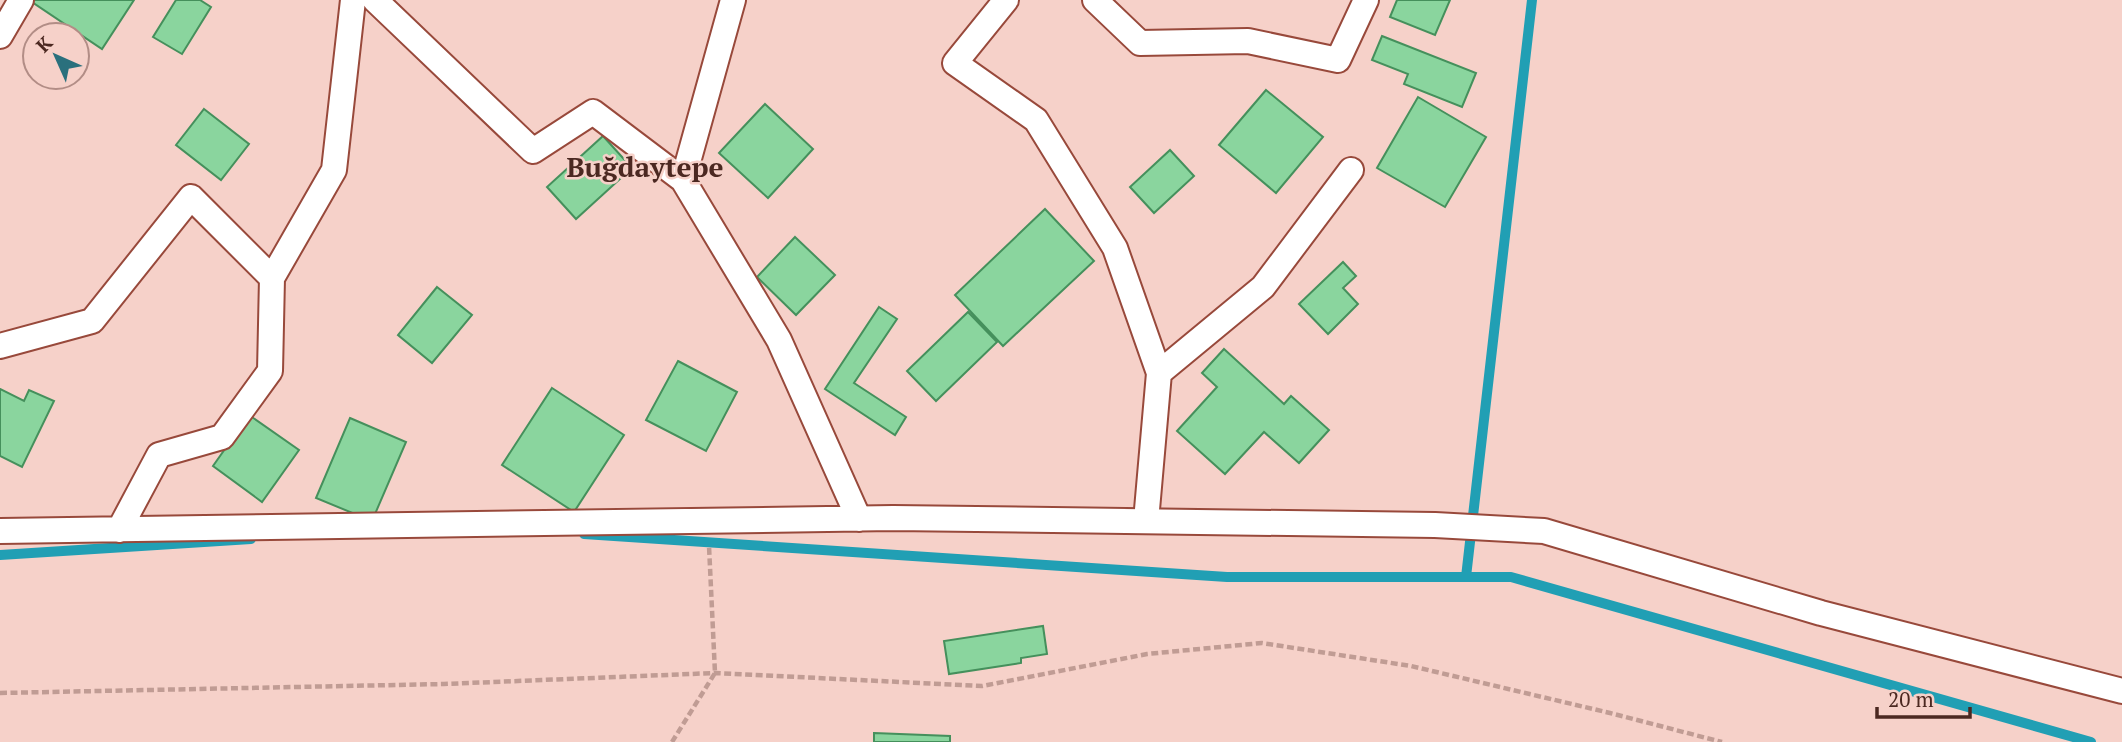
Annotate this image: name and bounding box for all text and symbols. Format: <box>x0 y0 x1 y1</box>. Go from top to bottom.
north arrow <box>21 21 91 91</box>
text: K <box>30 30 58 57</box>
district label: Buğdaytepe <box>566 148 724 185</box>
scale bar <box>1877 676 1970 720</box>
text: 20 m <box>1888 685 1934 713</box>

